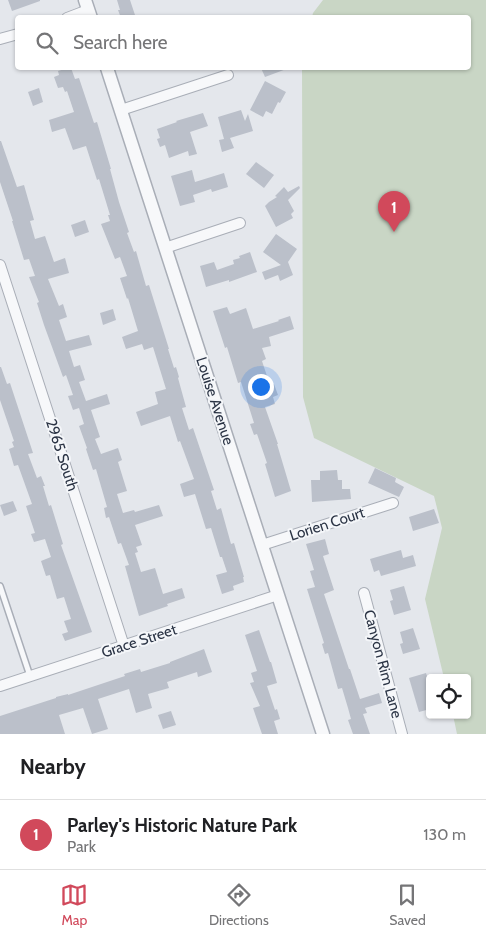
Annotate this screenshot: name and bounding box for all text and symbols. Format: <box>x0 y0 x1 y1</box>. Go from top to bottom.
search box <box>15 15 471 70</box>
icon: search <box>33 29 61 57</box>
text: Search here <box>73 31 167 54</box>
pin: 1 <box>378 191 410 232</box>
street label: Louise Avenue <box>192 355 238 448</box>
your location <box>248 374 274 400</box>
street label: 2965 South <box>42 417 82 493</box>
street label: Lorien Court <box>287 503 367 545</box>
street label: Canyon Rim Lane <box>360 608 406 720</box>
street label: Grace Street <box>99 620 179 662</box>
map controls <box>426 674 471 719</box>
button: locate <box>426 674 471 719</box>
text: Nearby <box>20 754 86 779</box>
text: Parley's Historic Nature Park <box>67 814 297 837</box>
text: 1 <box>33 825 39 844</box>
text: 130 m <box>423 825 466 844</box>
text: Park <box>67 837 96 856</box>
tab: Map <box>60 881 88 929</box>
tab: Directions <box>209 881 269 929</box>
tab: Saved <box>389 881 426 929</box>

